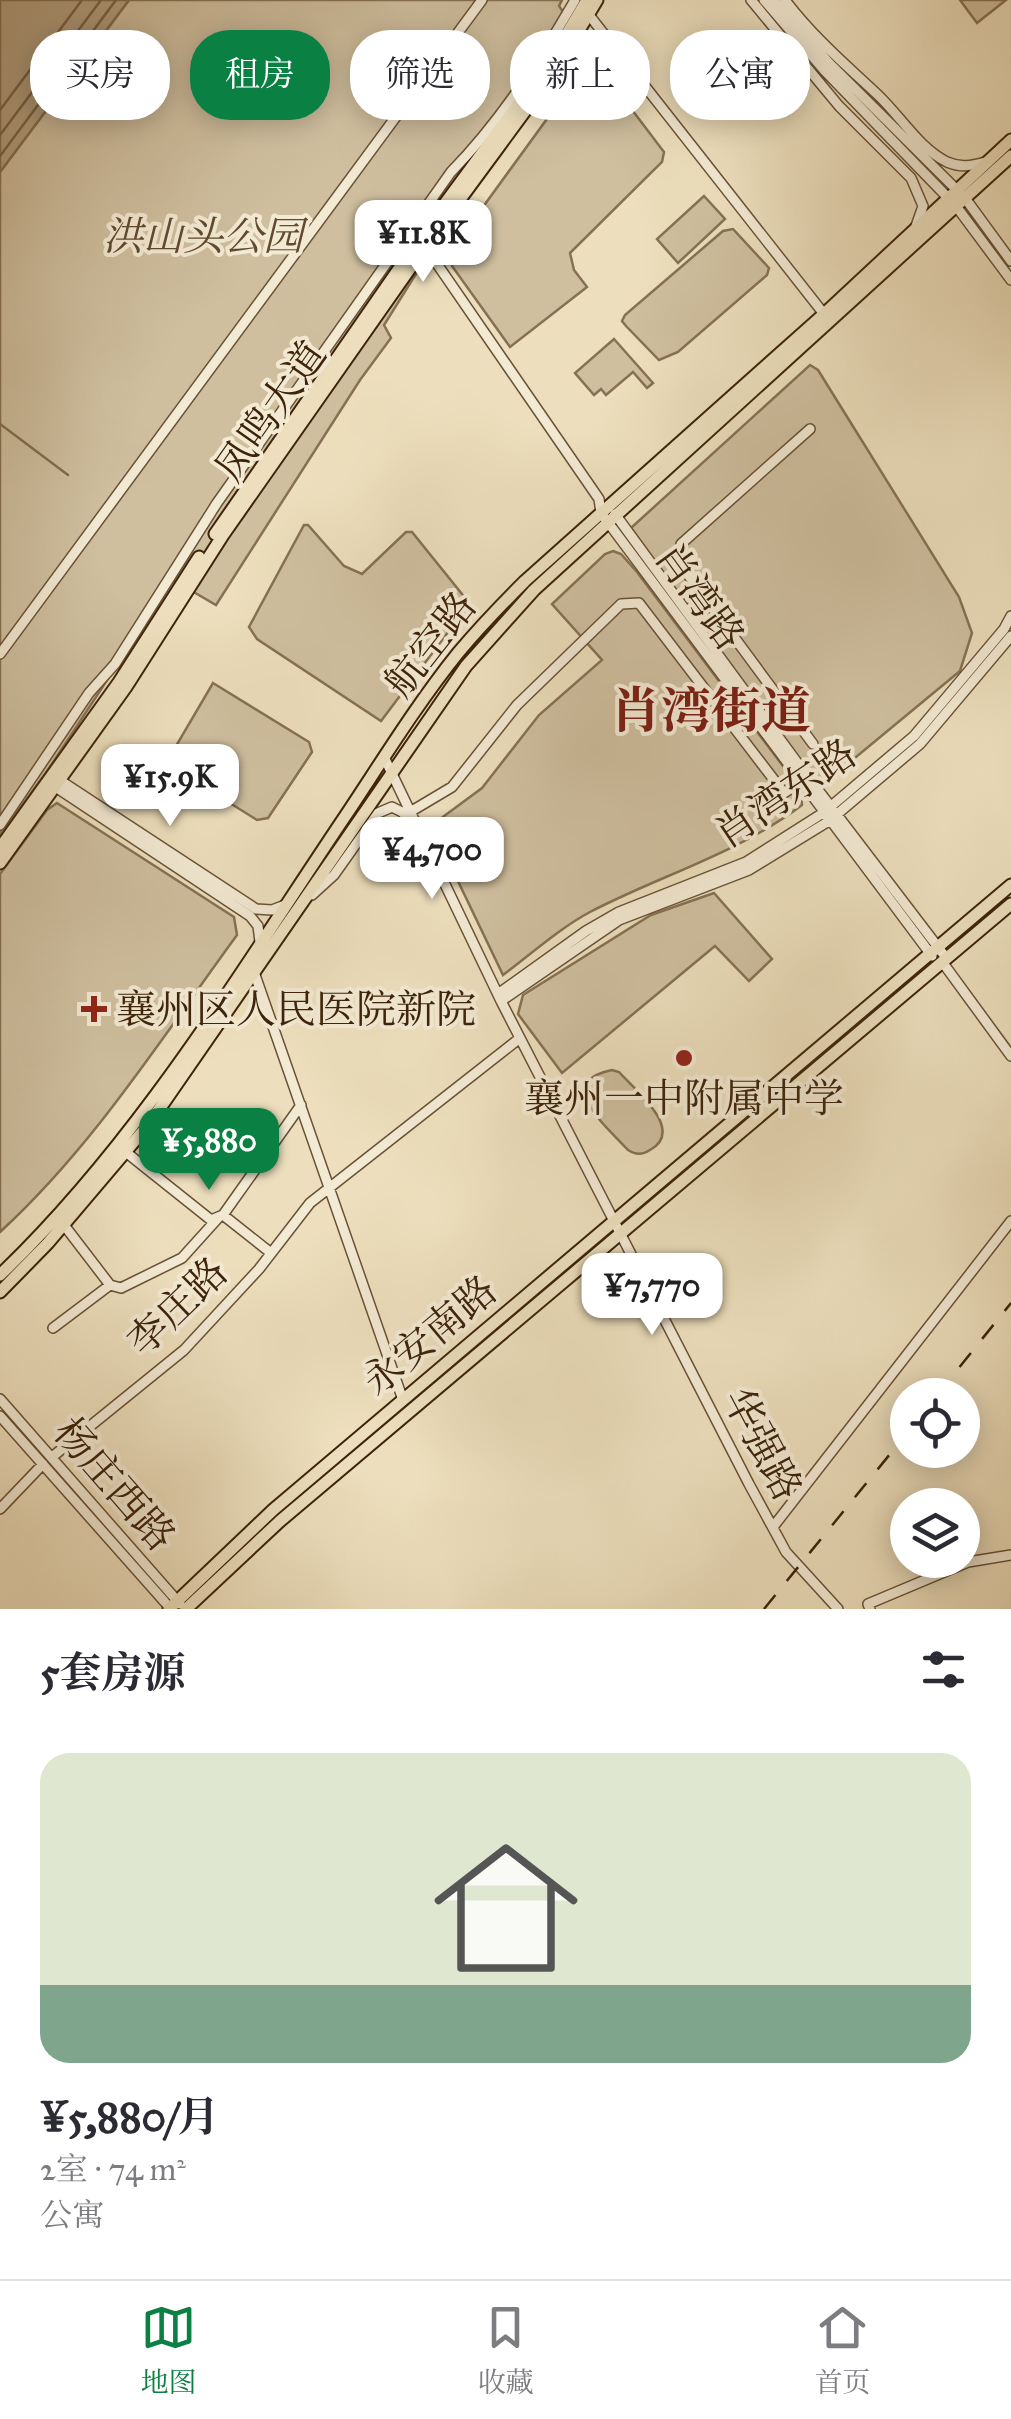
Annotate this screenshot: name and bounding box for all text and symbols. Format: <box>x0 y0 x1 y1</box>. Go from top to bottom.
chip: 买房 <box>30 30 170 120</box>
chip: 租房 <box>190 30 330 120</box>
chip: 筛选 <box>350 30 490 120</box>
chip: 新上 <box>510 30 650 120</box>
chip: 公寓 <box>670 30 810 120</box>
pin: ¥11.8K <box>342 200 504 285</box>
park label: 洪山头公园 <box>103 212 309 261</box>
text: ¥11.8K <box>377 213 469 252</box>
street label: 凤鸣大道 <box>204 332 336 491</box>
street label: 肖湾路 <box>645 533 755 659</box>
street label: 航空路 <box>374 582 487 707</box>
district label: 肖湾街道 <box>611 681 811 742</box>
street label: 肖湾东路 <box>705 728 865 858</box>
pin: ¥15.9K <box>89 744 251 829</box>
text: ¥15.9K <box>123 757 217 796</box>
pin: ¥4,700 <box>351 817 513 902</box>
text: ¥4,700 <box>382 830 482 869</box>
place label: 襄州区人民医院新院 <box>116 985 476 1034</box>
marker: 襄州区人民医院新院 <box>81 996 107 1022</box>
marker: 襄州一中附属中学 <box>673 1047 695 1069</box>
place label: 襄州一中附属中学 <box>524 1074 844 1123</box>
pin: ¥5,880 <box>128 1108 290 1193</box>
text: ¥5,880 <box>161 1121 257 1160</box>
street label: 李庄路 <box>117 1247 238 1366</box>
pin: ¥7,770 <box>571 1253 733 1338</box>
street label: 永安南路 <box>352 1265 506 1406</box>
text: ¥7,770 <box>604 1266 700 1305</box>
map controls <box>890 1378 980 1578</box>
button: locate <box>890 1378 980 1468</box>
street label: 华强路 <box>713 1380 812 1509</box>
street label: 杨庄西路 <box>44 1408 186 1561</box>
button: layers <box>890 1488 980 1578</box>
icon: filters <box>916 1642 971 1697</box>
text: 5套房源 <box>40 1647 186 1699</box>
icon: home <box>416 1818 596 1998</box>
text: ¥5,880/月 <box>40 2091 219 2143</box>
text: 2室 · 74 m² <box>40 2150 186 2189</box>
text: 公寓 <box>40 2196 104 2235</box>
tab: 地图 <box>140 2300 197 2400</box>
tab: 收藏 <box>477 2300 534 2400</box>
tab: 首页 <box>814 2300 871 2400</box>

